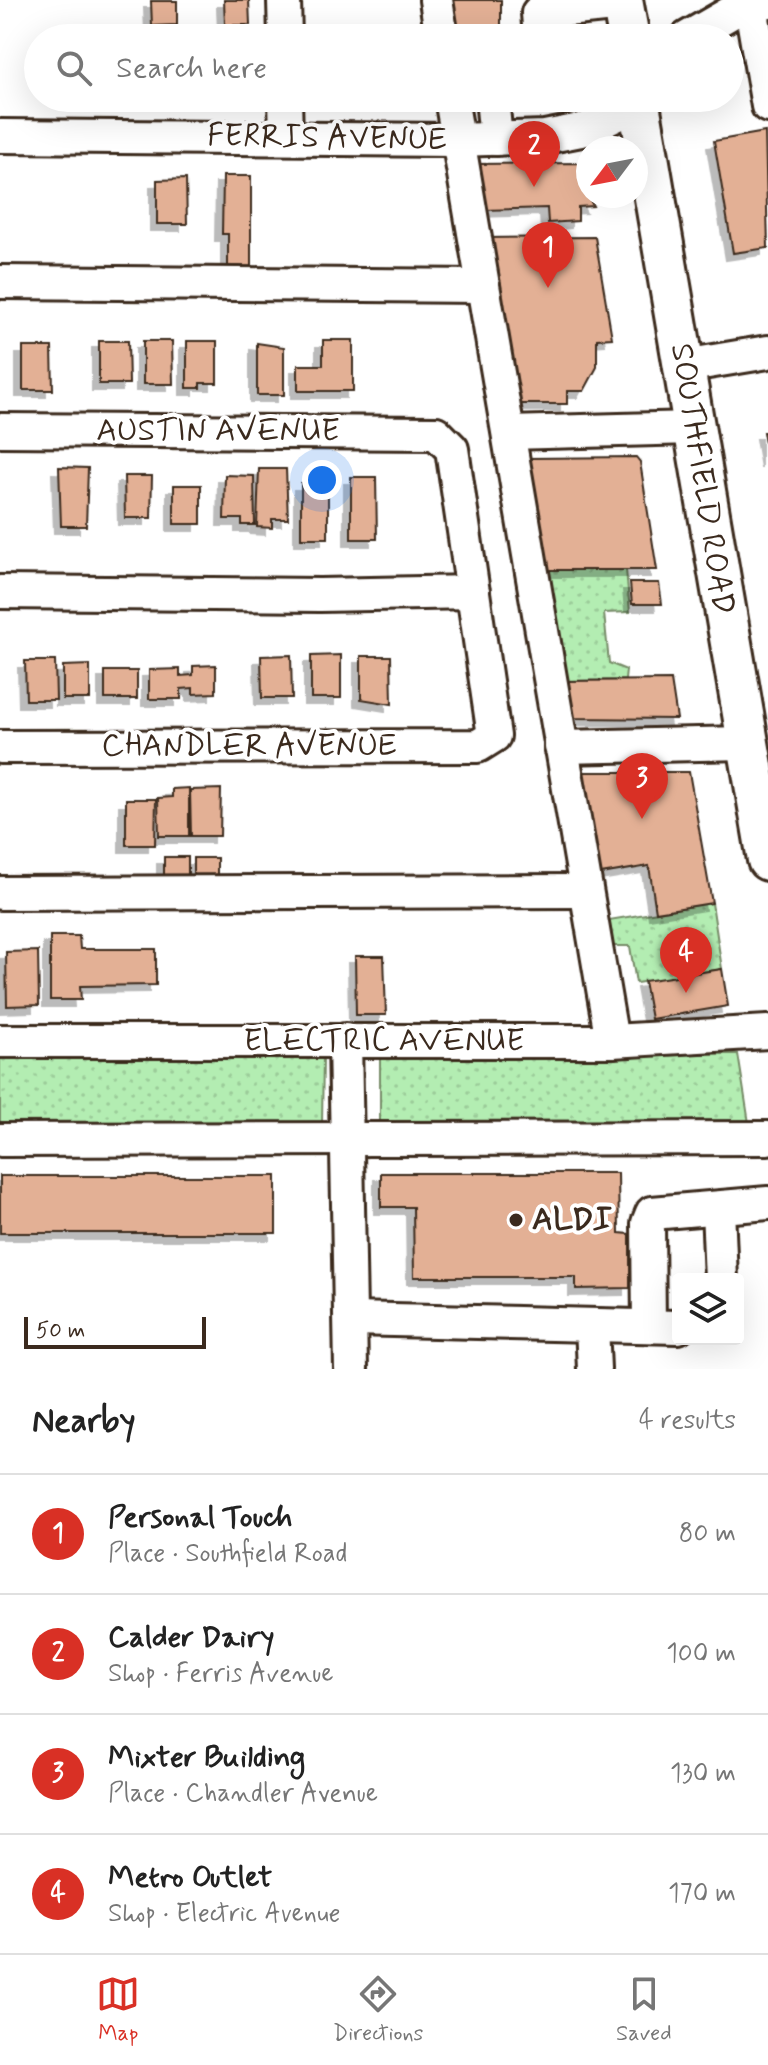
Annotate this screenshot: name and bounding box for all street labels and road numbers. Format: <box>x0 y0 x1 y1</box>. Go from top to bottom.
street label: FERRIS AVENUE <box>207 115 447 161</box>
street label: SOUTHFIELD ROAD <box>660 340 744 618</box>
street label: AUSTIN AVENUE <box>96 410 340 452</box>
street label: CHANDLER AVENUE <box>101 725 397 767</box>
street label: ELECTRIC AVENUE <box>244 1020 524 1062</box>

